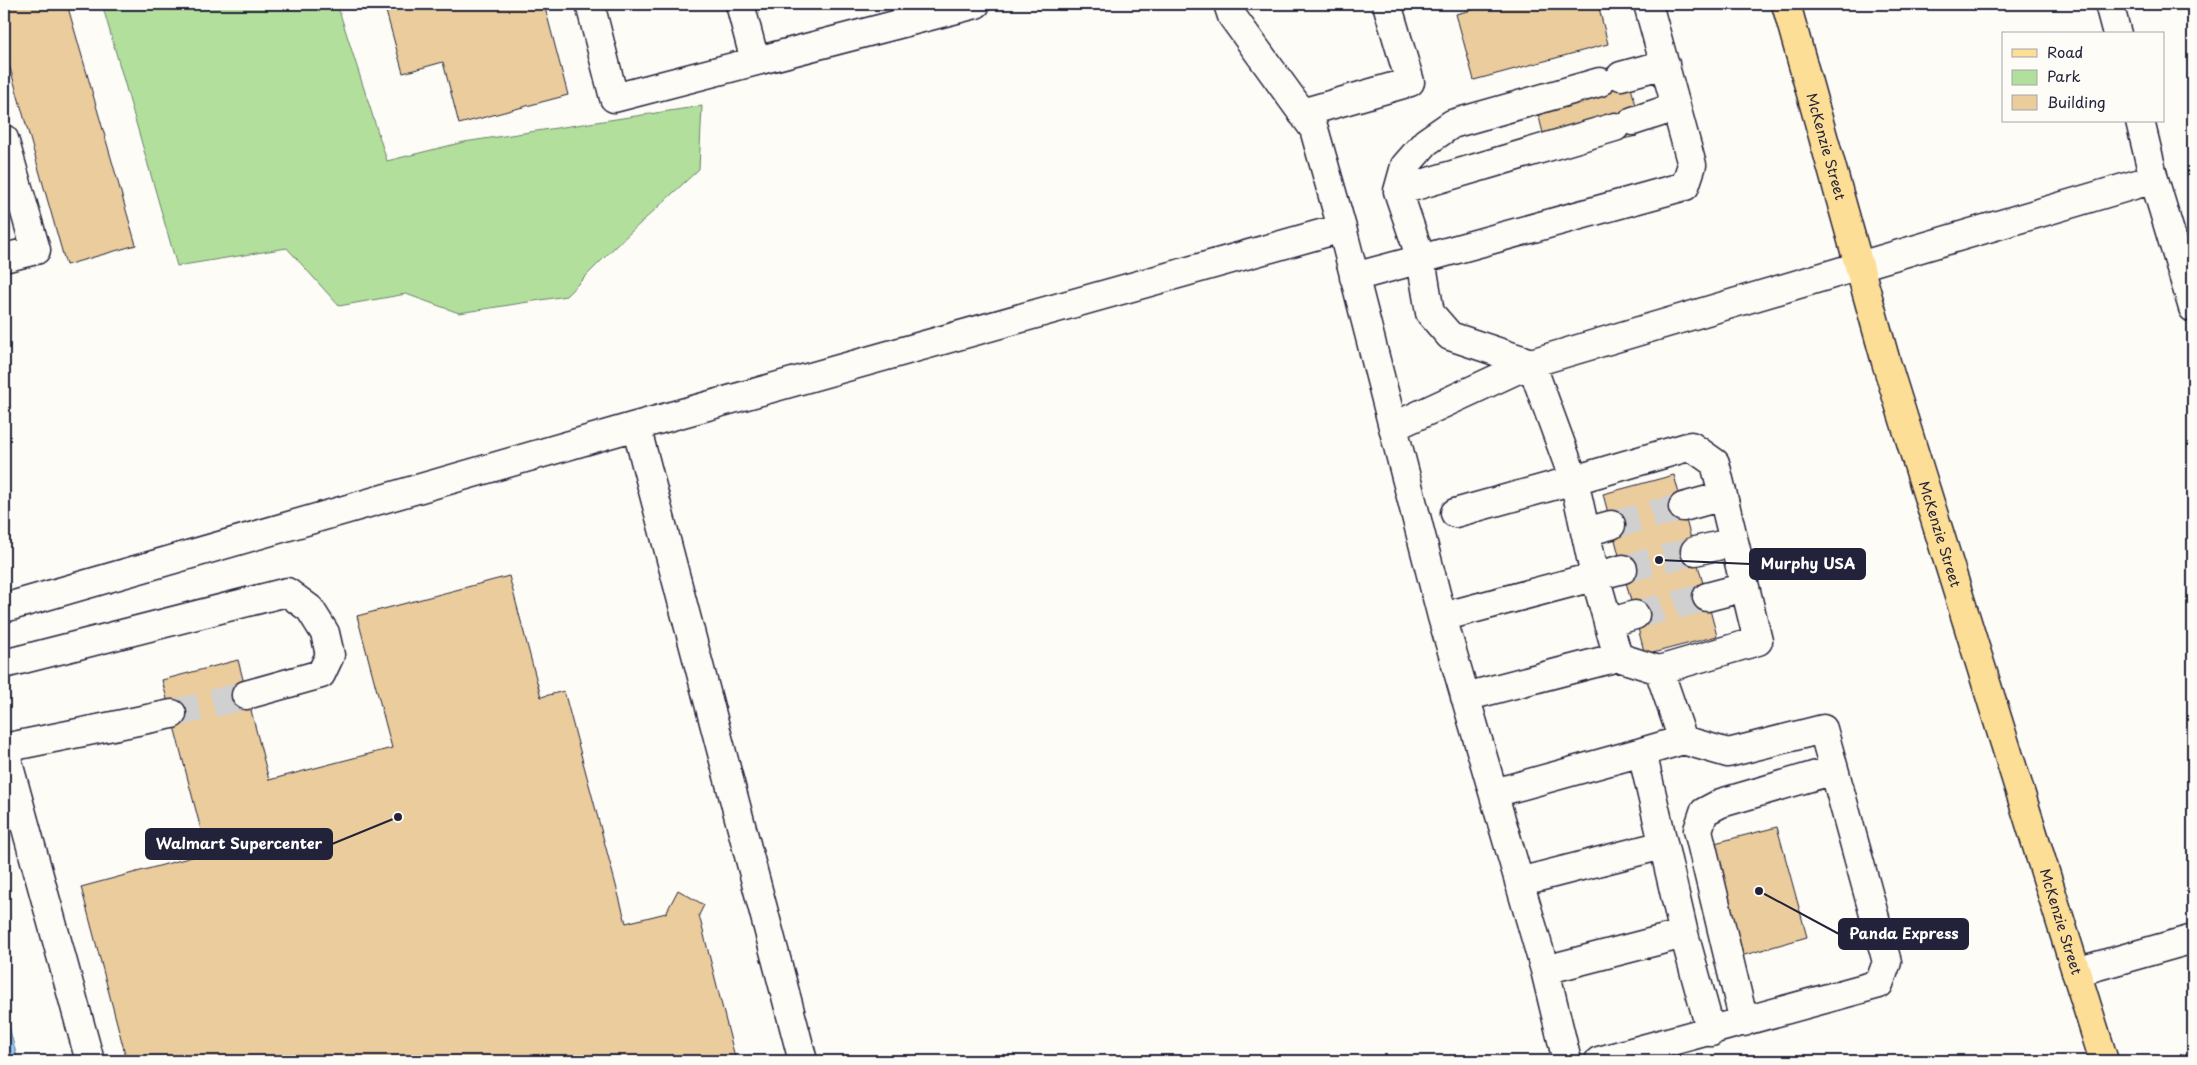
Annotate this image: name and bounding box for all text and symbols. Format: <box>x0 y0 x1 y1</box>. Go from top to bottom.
legend <box>2002 32 2164 122</box>
text: Road <box>2047 40 2083 63</box>
text: Park <box>2047 64 2081 87</box>
text: Building <box>2047 90 2106 113</box>
street label: McKenzie Street <box>1801 91 1851 203</box>
street label: McKenzie Street <box>1914 478 1967 590</box>
callout: Murphy USA <box>1750 549 1865 579</box>
text: Murphy USA <box>1761 551 1855 574</box>
callout: Walmart Supercenter <box>146 829 332 859</box>
text: Walmart Supercenter <box>156 831 323 854</box>
street label: McKenzie Street <box>2035 866 2088 978</box>
callout: Panda Express <box>1839 919 1968 949</box>
text: Panda Express <box>1849 921 1959 944</box>

